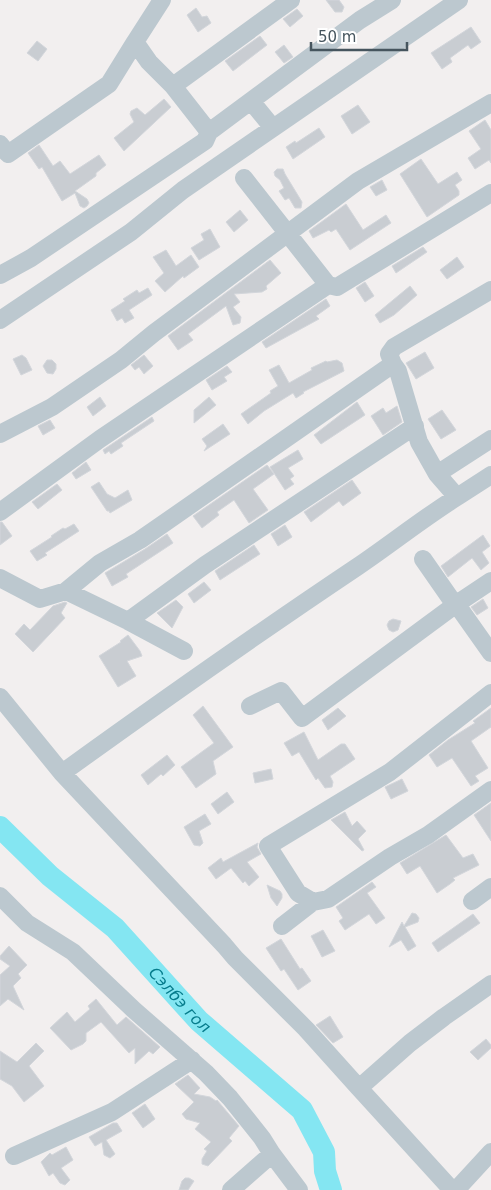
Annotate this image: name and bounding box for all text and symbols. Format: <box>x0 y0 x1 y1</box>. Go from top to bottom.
scale bar <box>311 20 407 52</box>
text: 50 m <box>318 28 356 46</box>
water label: Сэлбэ гол <box>145 963 215 1036</box>

